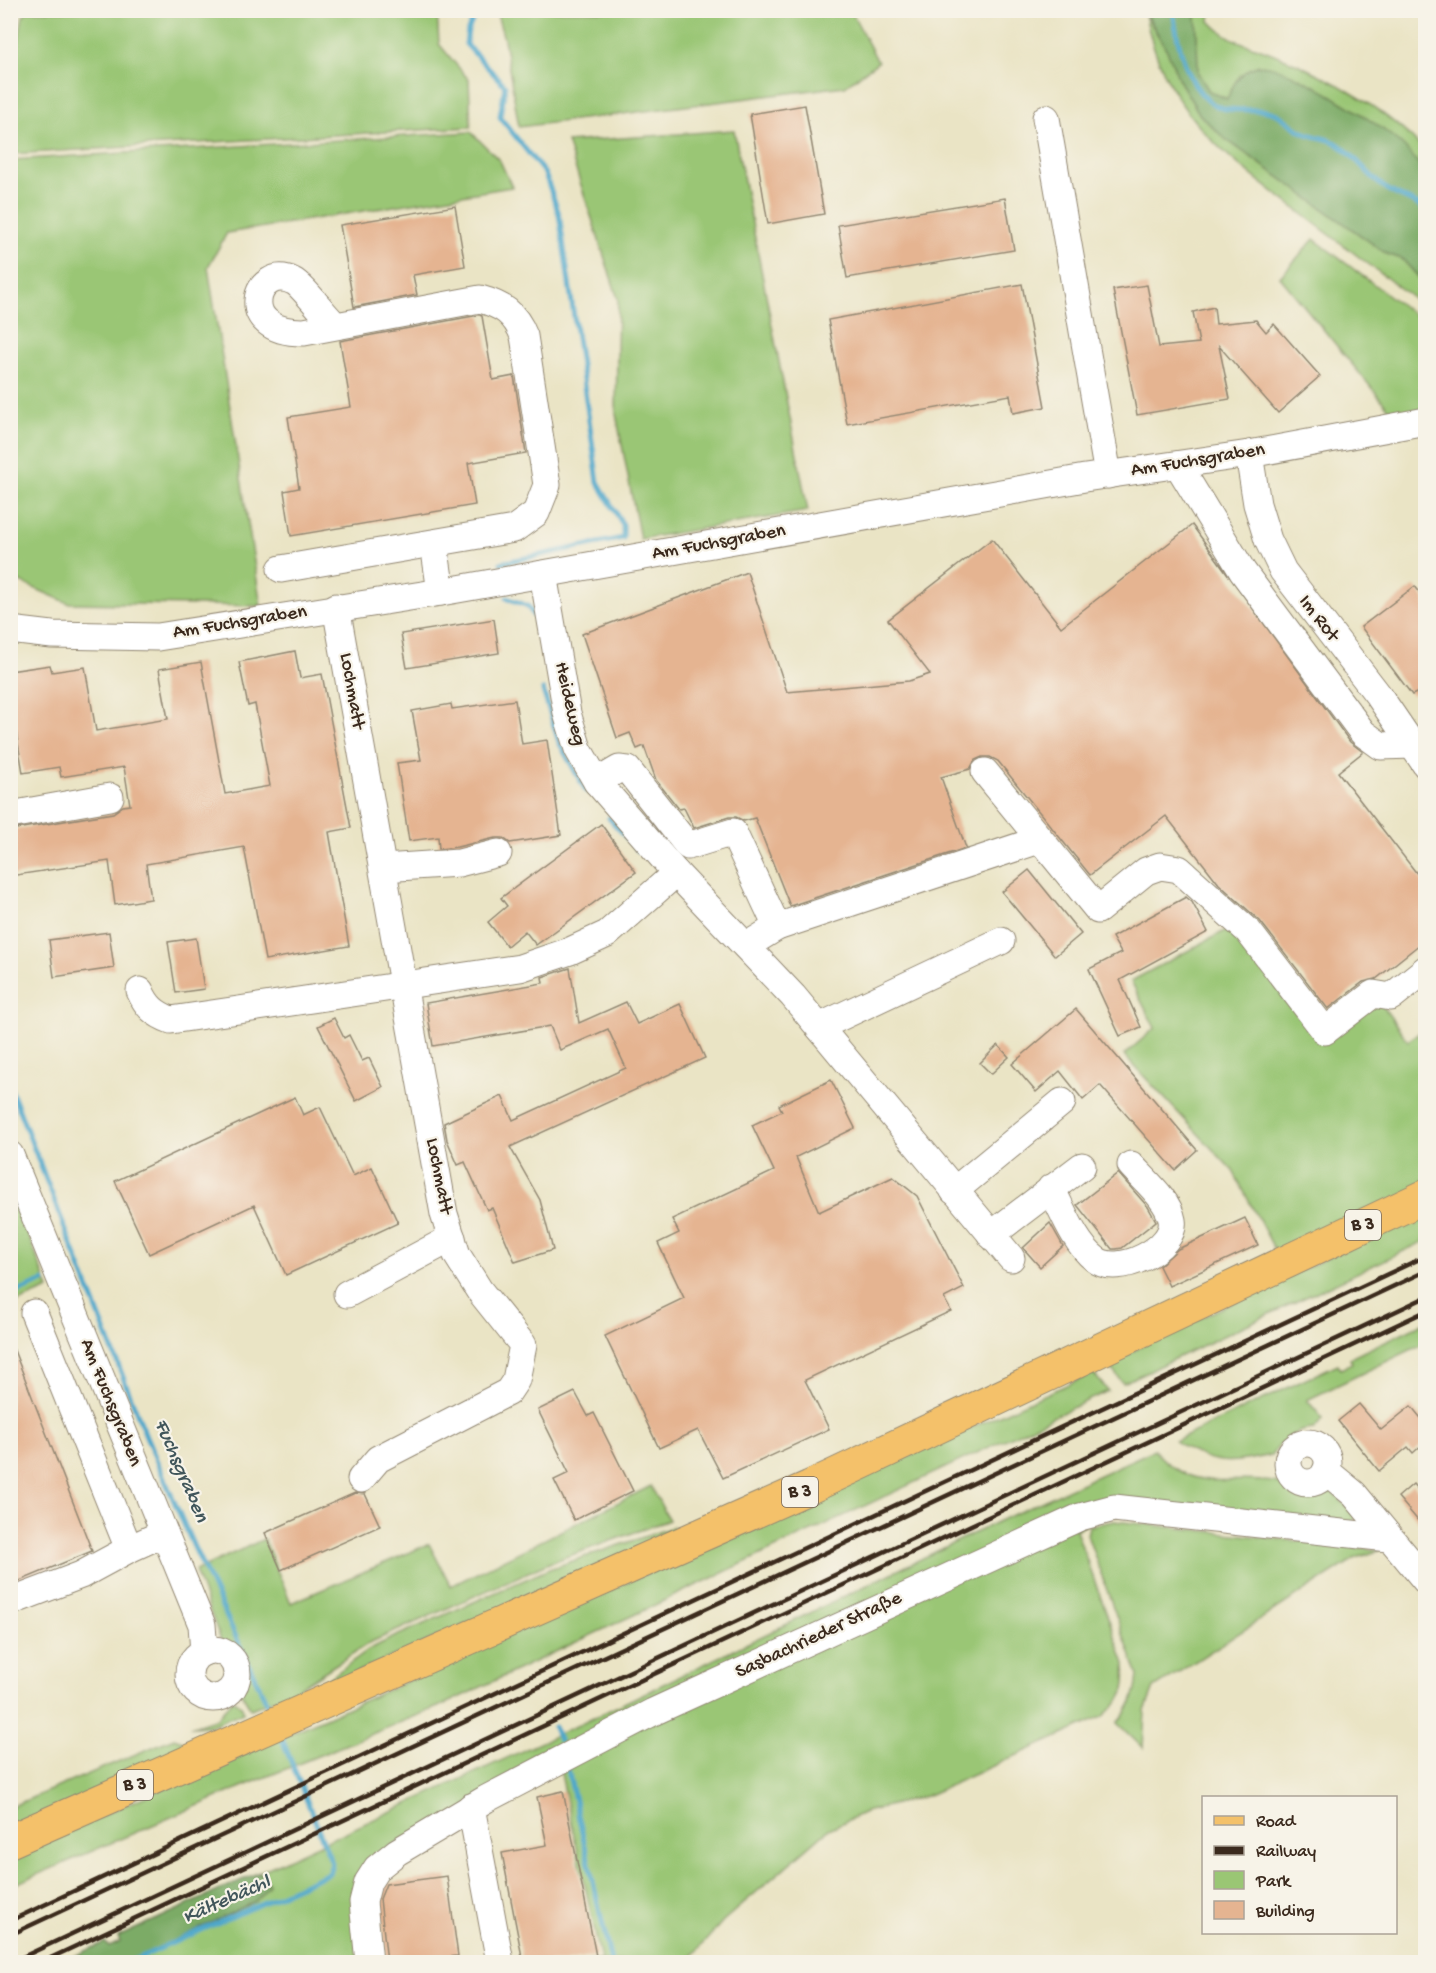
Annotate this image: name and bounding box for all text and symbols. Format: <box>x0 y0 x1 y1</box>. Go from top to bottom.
street label: Am Fuchsgraben <box>1129 439 1267 483</box>
street label: Am Fuchsgraben <box>650 520 788 566</box>
street label: Im Rot <box>1293 591 1344 648</box>
street label: Am Fuchsgraben <box>171 601 309 645</box>
street label: Lochmatt <box>333 651 369 733</box>
street label: Heideweg <box>548 660 590 748</box>
street label: Lochmatt <box>419 1136 457 1218</box>
road number: B 3 <box>1345 1210 1381 1240</box>
street label: Am Fuchsgraben <box>74 1336 146 1470</box>
water label: Fuchsgraben <box>147 1416 213 1527</box>
road number: B 3 <box>782 1477 818 1507</box>
street label: Sasbachrieder Straße <box>732 1587 906 1685</box>
road number: B 3 <box>117 1770 153 1800</box>
legend <box>1202 1796 1397 1934</box>
text: Road <box>1256 1812 1297 1833</box>
text: Railway <box>1256 1842 1316 1863</box>
water label: Kältebächl <box>179 1870 276 1931</box>
text: Park <box>1255 1872 1292 1893</box>
text: Building <box>1255 1902 1315 1923</box>

